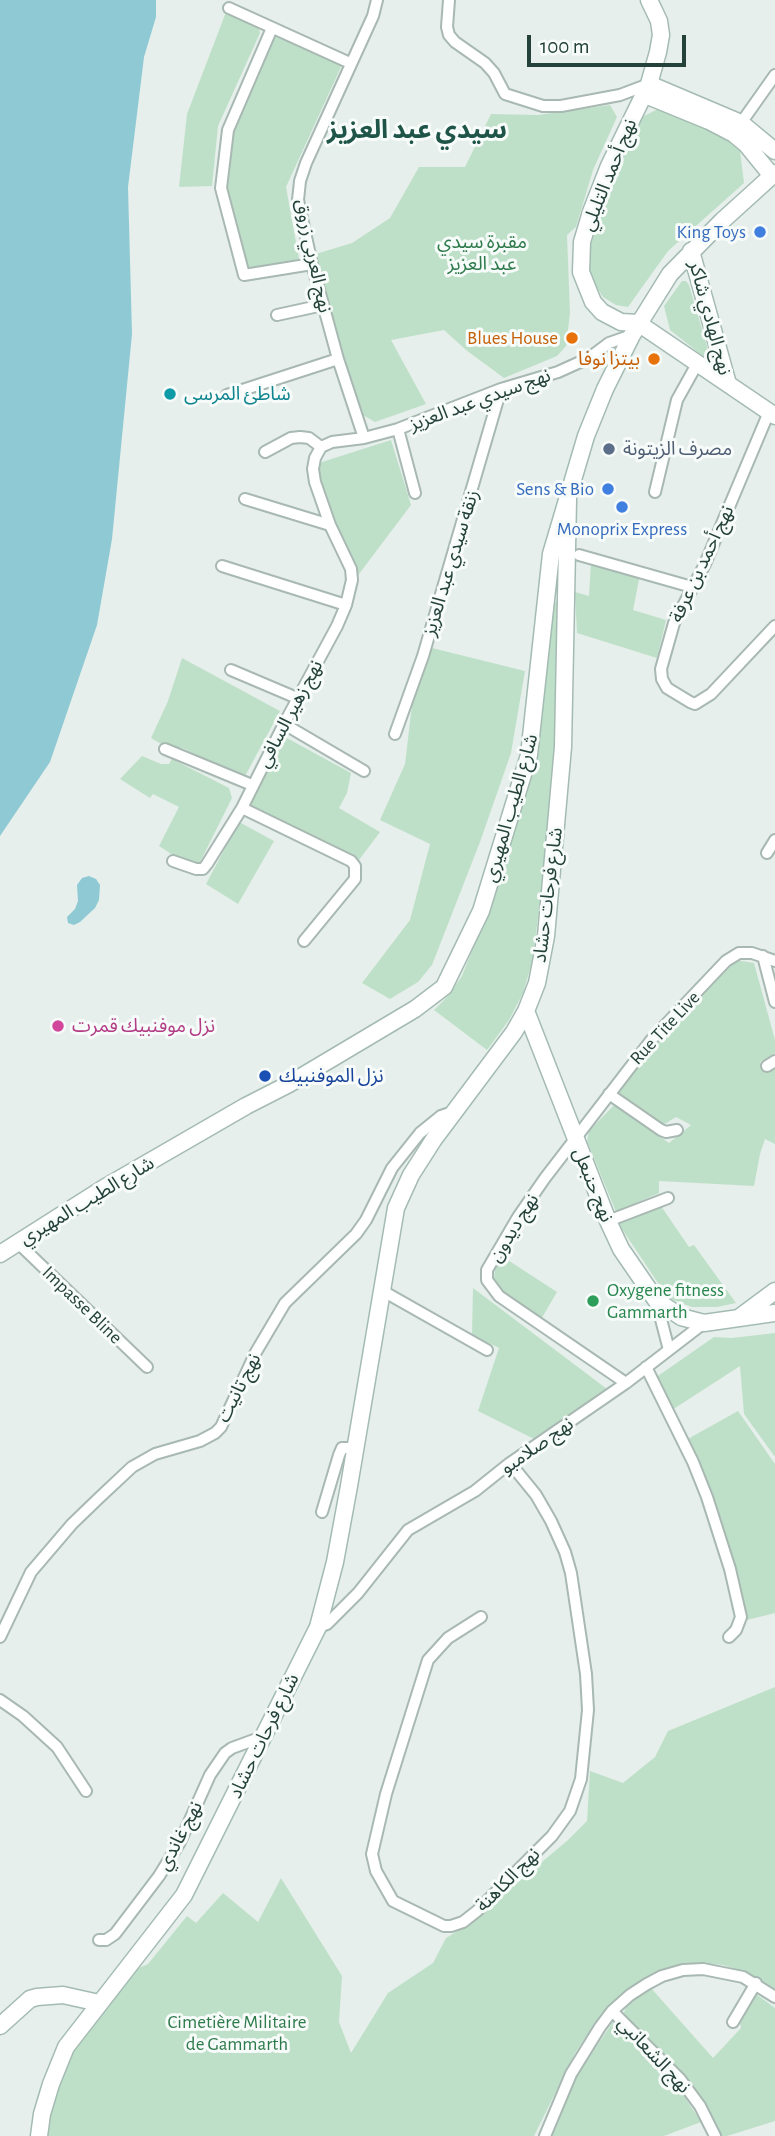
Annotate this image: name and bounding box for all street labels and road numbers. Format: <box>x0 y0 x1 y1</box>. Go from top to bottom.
street label: نهج أحمد التليلي <box>576 116 642 234</box>
street label: نهج العربي زروق <box>290 197 336 315</box>
street label: نهج الهادي شاكر <box>684 258 736 378</box>
street label: نهج سيدي عبد العزيز <box>406 364 554 436</box>
street label: زنقة سيدي عبد العزيز <box>418 487 484 639</box>
street label: نهج أحمد بن عرفة <box>665 502 739 626</box>
street label: نهج زهير السافي <box>252 656 328 772</box>
street label: شارع الطيب المهيري <box>479 731 543 885</box>
street label: شارع فرحات حشاد <box>528 826 568 964</box>
street label: Rue Tite Live <box>625 986 705 1070</box>
street label: نهج حنبعل <box>568 1144 618 1226</box>
street label: شارع الطيب المهيري <box>15 1152 159 1250</box>
street label: نهج ديدون <box>484 1189 544 1267</box>
street label: Impasse Bline <box>37 1261 127 1349</box>
street label: نهج تانيت <box>212 1350 266 1426</box>
street label: نهج صلامبو <box>496 1413 578 1479</box>
street label: شارع فرحات حشاد <box>224 1670 304 1802</box>
street label: نهج غاندي <box>152 1798 208 1874</box>
street label: نهج الكاهنة <box>471 1843 545 1917</box>
street label: نهج الشعانبي <box>613 2012 695 2098</box>

